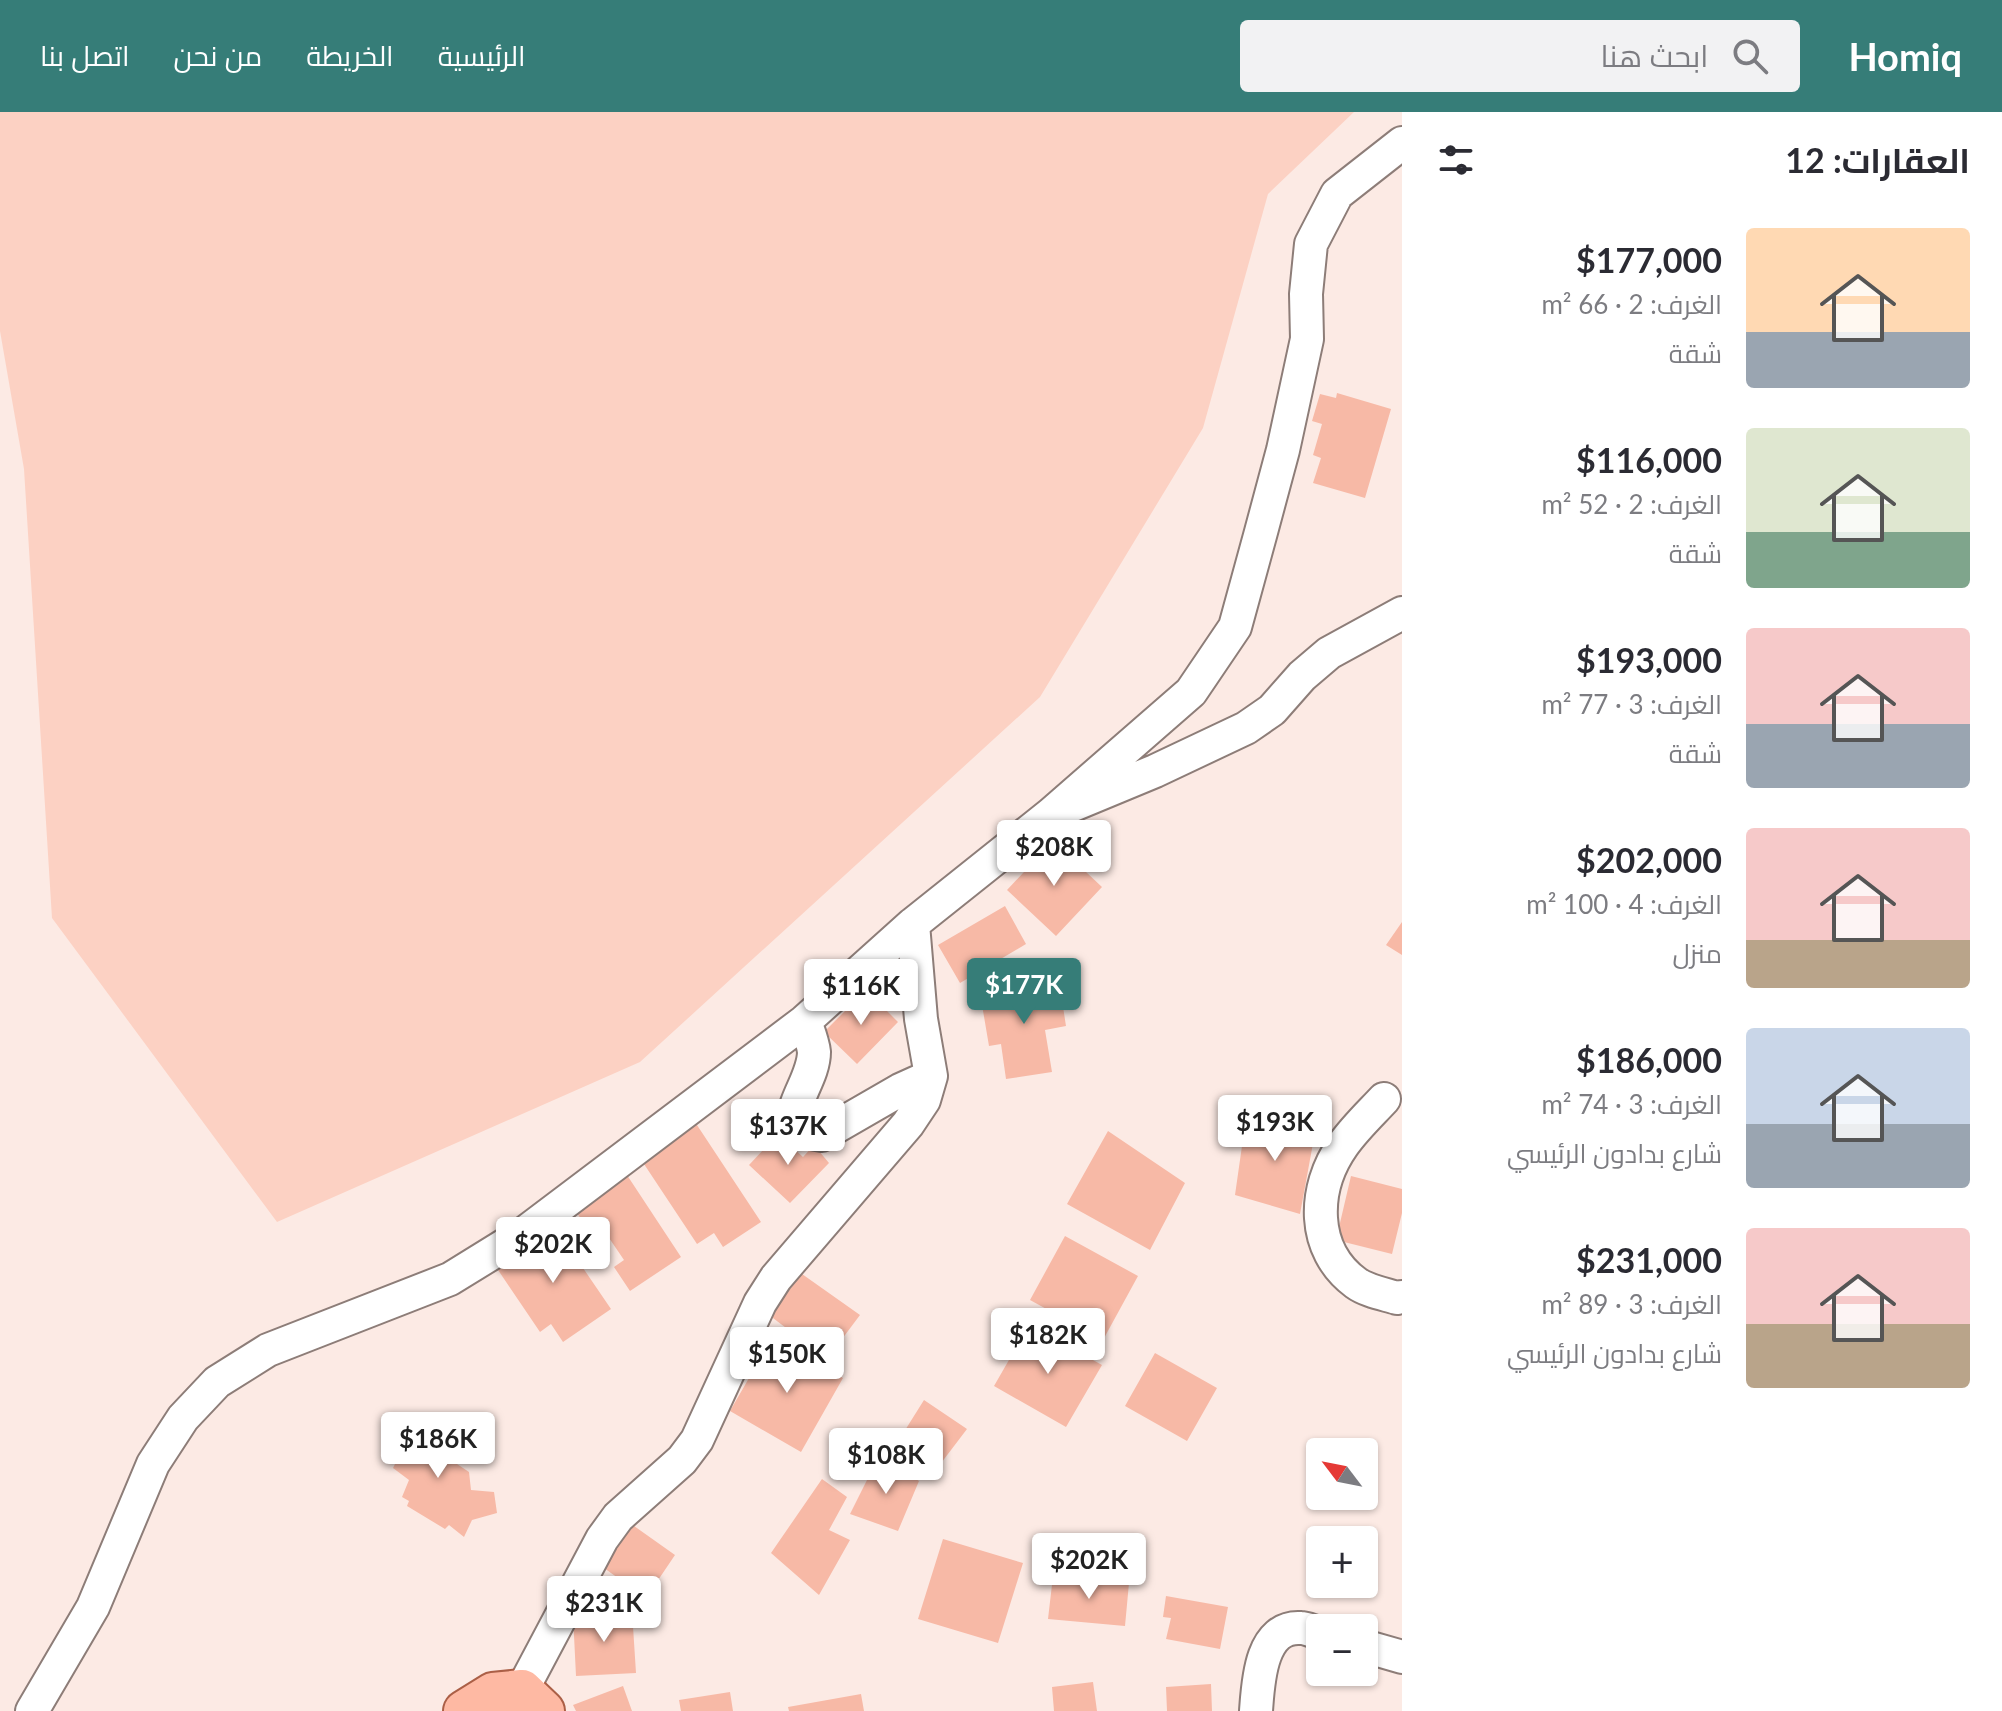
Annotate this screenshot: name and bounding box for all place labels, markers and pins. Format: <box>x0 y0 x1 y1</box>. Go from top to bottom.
pin: $208K <box>998 820 1110 888</box>
pin: $177K <box>968 958 1080 1026</box>
pin: $116K <box>805 959 917 1027</box>
pin: $193K <box>1219 1095 1331 1163</box>
pin: $137K <box>732 1099 844 1167</box>
pin: $202K <box>497 1217 609 1285</box>
pin: $182K <box>992 1308 1104 1376</box>
pin: $150K <box>731 1327 843 1395</box>
pin: $186K <box>382 1412 494 1480</box>
pin: $108K <box>830 1428 942 1496</box>
pin: $202K <box>1033 1533 1145 1601</box>
pin: $231K <box>548 1576 660 1644</box>

